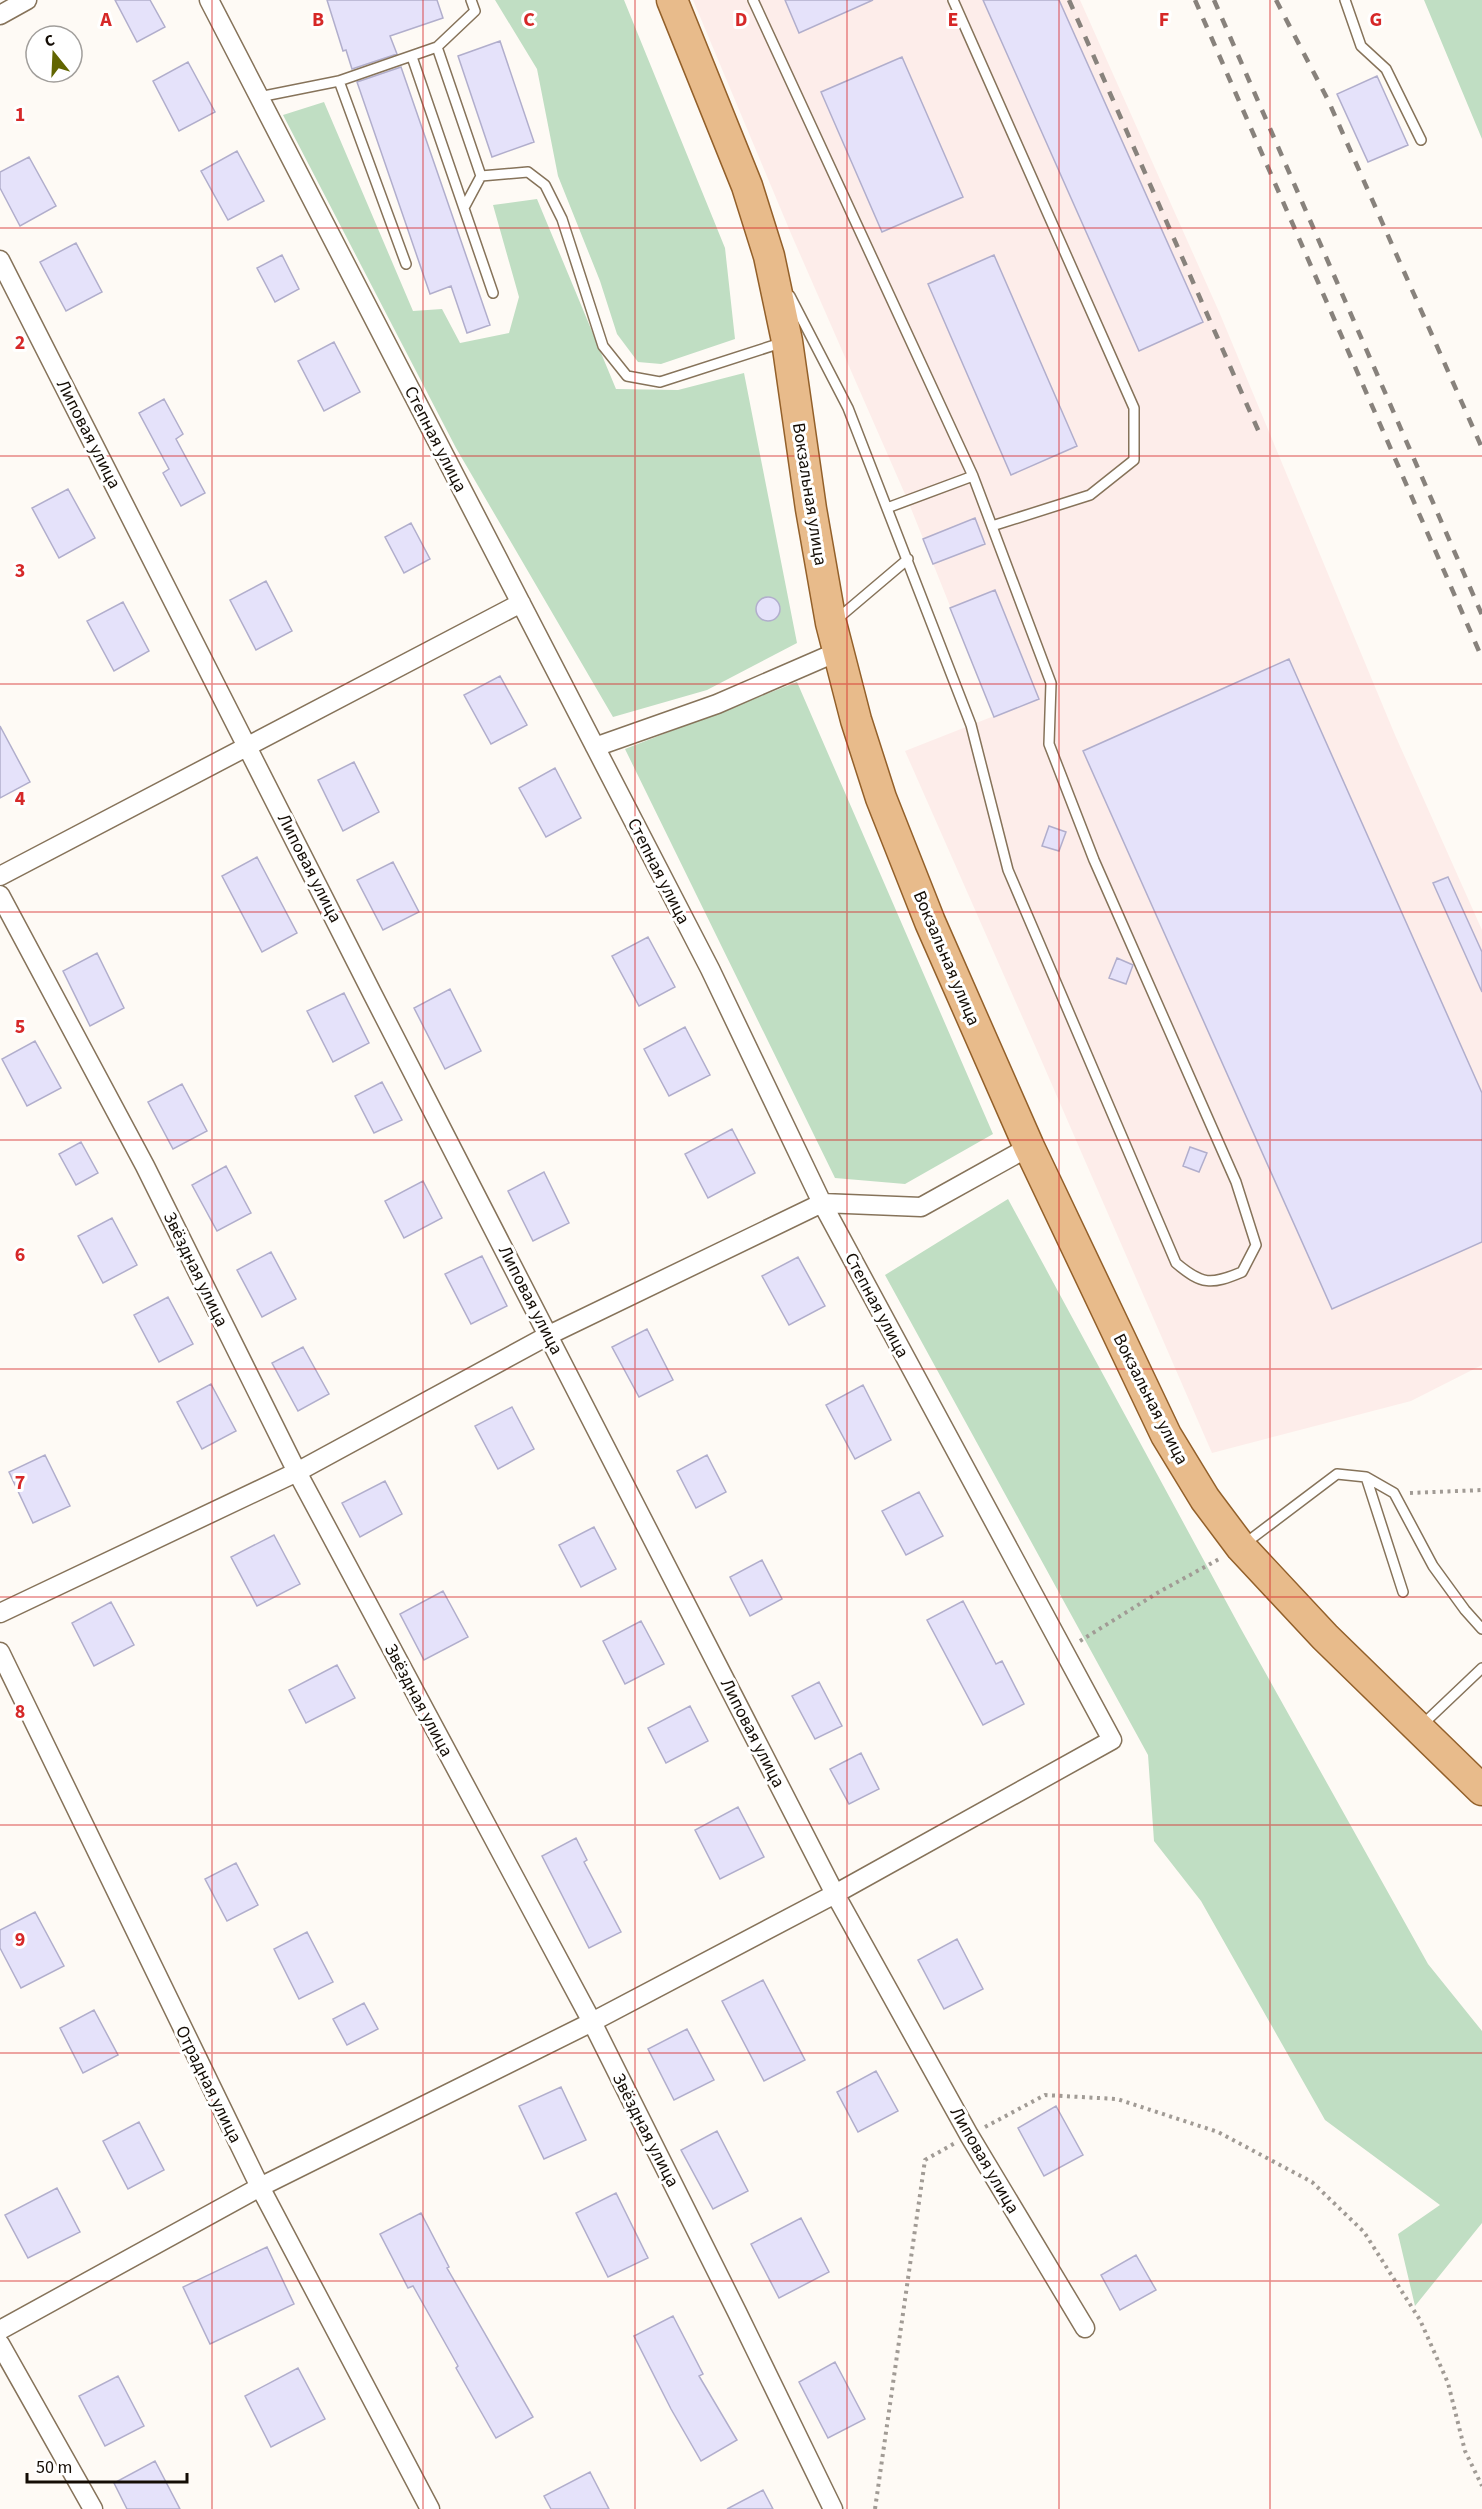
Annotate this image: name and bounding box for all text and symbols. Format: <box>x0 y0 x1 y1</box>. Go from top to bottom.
text: A <box>99 6 112 34</box>
text: B <box>312 6 324 34</box>
text: C <box>523 6 535 34</box>
text: D <box>735 6 747 34</box>
text: E <box>948 6 958 34</box>
text: F <box>1159 6 1169 34</box>
text: G <box>1370 6 1382 34</box>
north arrow <box>24 24 84 84</box>
text: С <box>42 29 58 53</box>
text: 1 <box>15 101 25 129</box>
text: 2 <box>15 329 25 357</box>
street label: Липовая улица <box>50 375 127 493</box>
street label: Степная улица <box>398 382 473 497</box>
street label: Вокзальная улица <box>786 421 833 567</box>
text: 3 <box>15 557 25 585</box>
text: 4 <box>15 785 26 813</box>
street label: Липовая улица <box>271 809 348 927</box>
street label: Степная улица <box>621 814 696 929</box>
street label: Вокзальная улица <box>907 887 986 1029</box>
text: 5 <box>15 1013 25 1041</box>
street label: Звёздная улица <box>157 1208 234 1331</box>
text: 6 <box>15 1241 25 1269</box>
street label: Липовая улица <box>492 1241 569 1359</box>
street label: Степная улица <box>838 1248 915 1362</box>
street label: Вокзальная улица <box>1107 1329 1194 1469</box>
text: 7 <box>15 1469 25 1497</box>
street label: Звёздная улица <box>378 1639 459 1761</box>
street label: Липовая улица <box>714 1674 791 1792</box>
text: 8 <box>15 1698 25 1726</box>
text: 9 <box>15 1926 25 1954</box>
street label: Отрадная улица <box>169 2021 248 2147</box>
street label: Звёздная улица <box>606 2069 685 2192</box>
street label: Липовая улица <box>944 2102 1025 2218</box>
scale bar <box>27 2446 188 2484</box>
text: 50 m <box>36 2455 72 2480</box>

